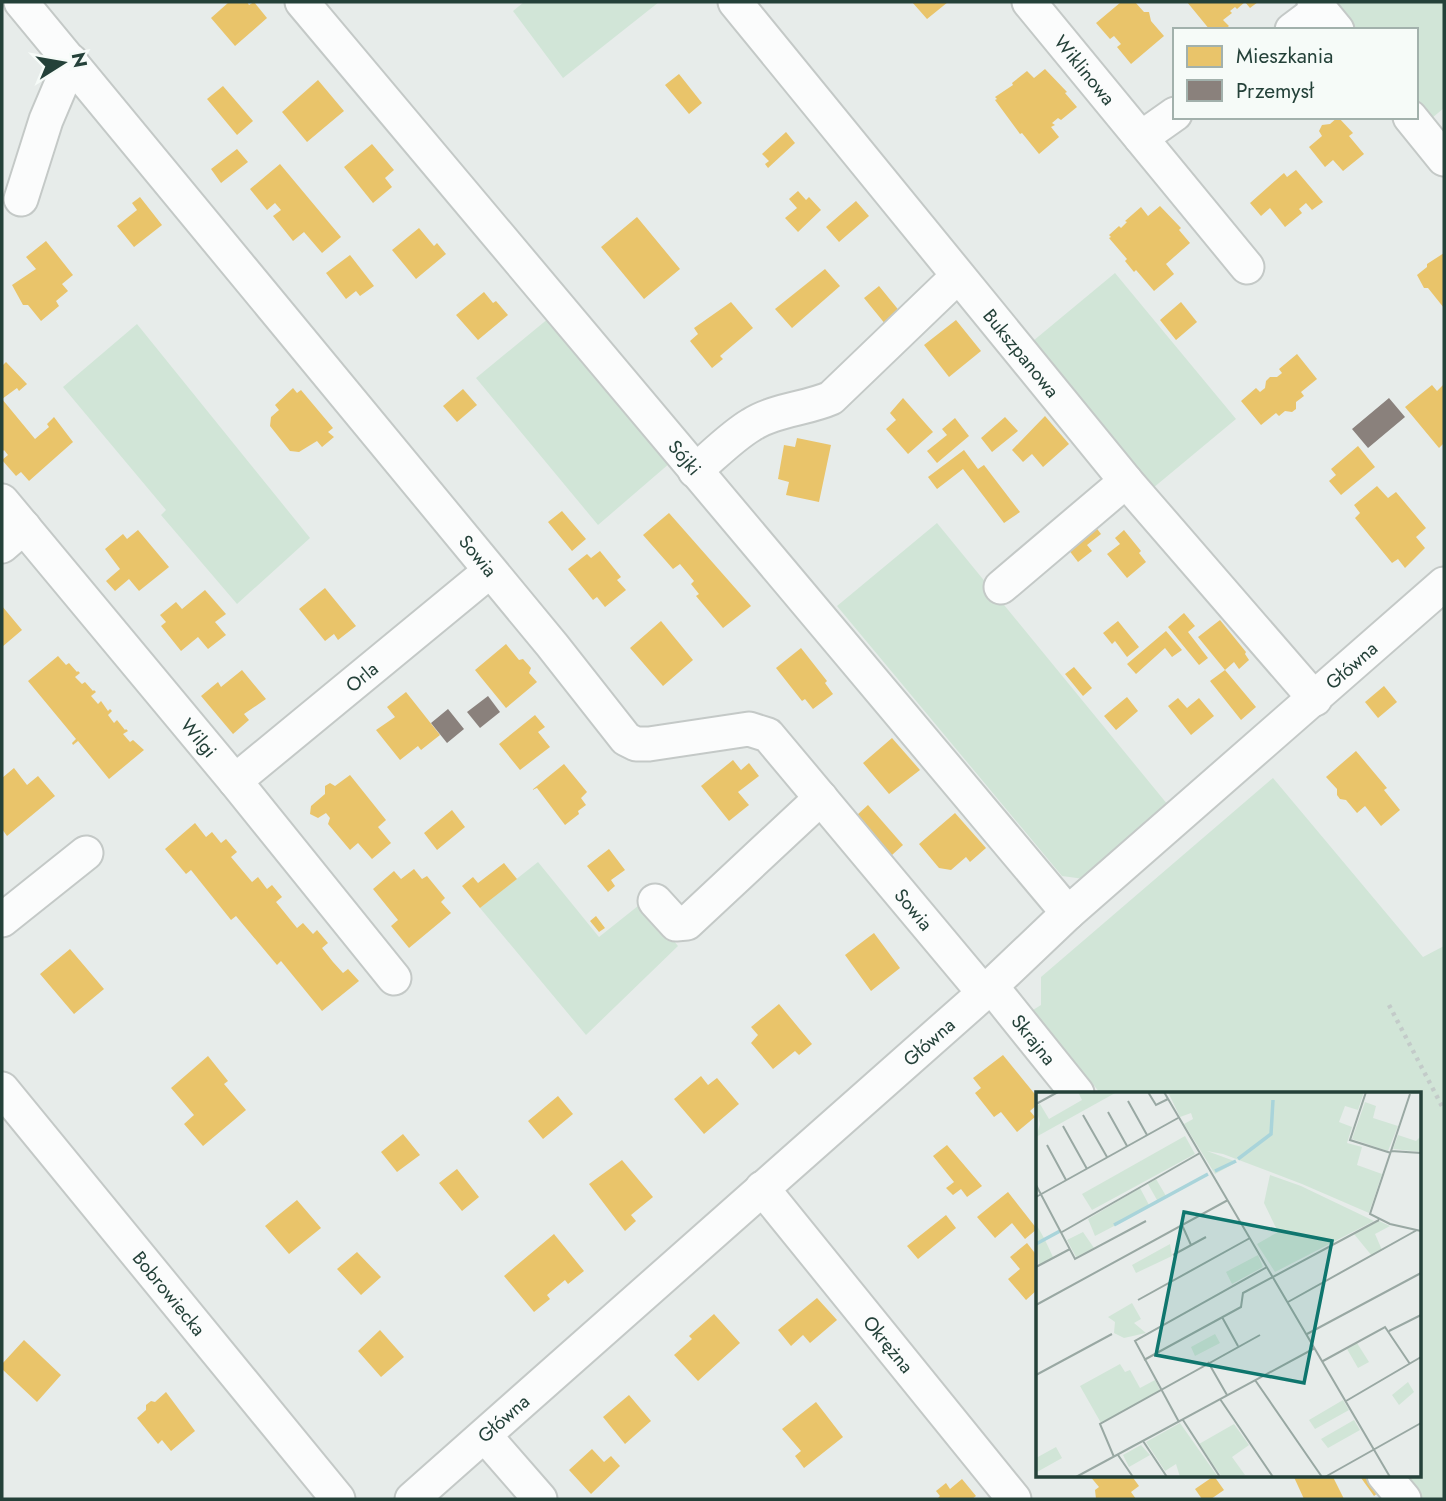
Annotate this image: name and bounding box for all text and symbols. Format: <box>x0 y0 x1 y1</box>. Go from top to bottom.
north arrow <box>28 28 98 98</box>
legend <box>1173 28 1418 119</box>
street label: Wiklinowa <box>1048 29 1122 111</box>
text: Mieszkania <box>1236 41 1333 71</box>
text: N <box>65 50 94 70</box>
text: Przemysł <box>1236 76 1315 106</box>
street label: Bukszpanowa <box>977 303 1066 403</box>
street label: Sójki <box>662 434 708 481</box>
street label: Sowia <box>453 529 504 583</box>
street label: Główna <box>1319 635 1383 696</box>
street label: Orla <box>339 655 384 698</box>
street label: Wilgi <box>175 712 223 763</box>
street label: Sowia <box>888 882 939 936</box>
street label: Skrajna <box>1005 1008 1063 1071</box>
street label: Główna <box>897 1011 961 1072</box>
inset map <box>1036 1092 1422 1476</box>
street label: Bobrowiecka <box>126 1245 212 1341</box>
street label: Okrężna <box>857 1310 920 1379</box>
street label: Główna <box>471 1388 535 1449</box>

